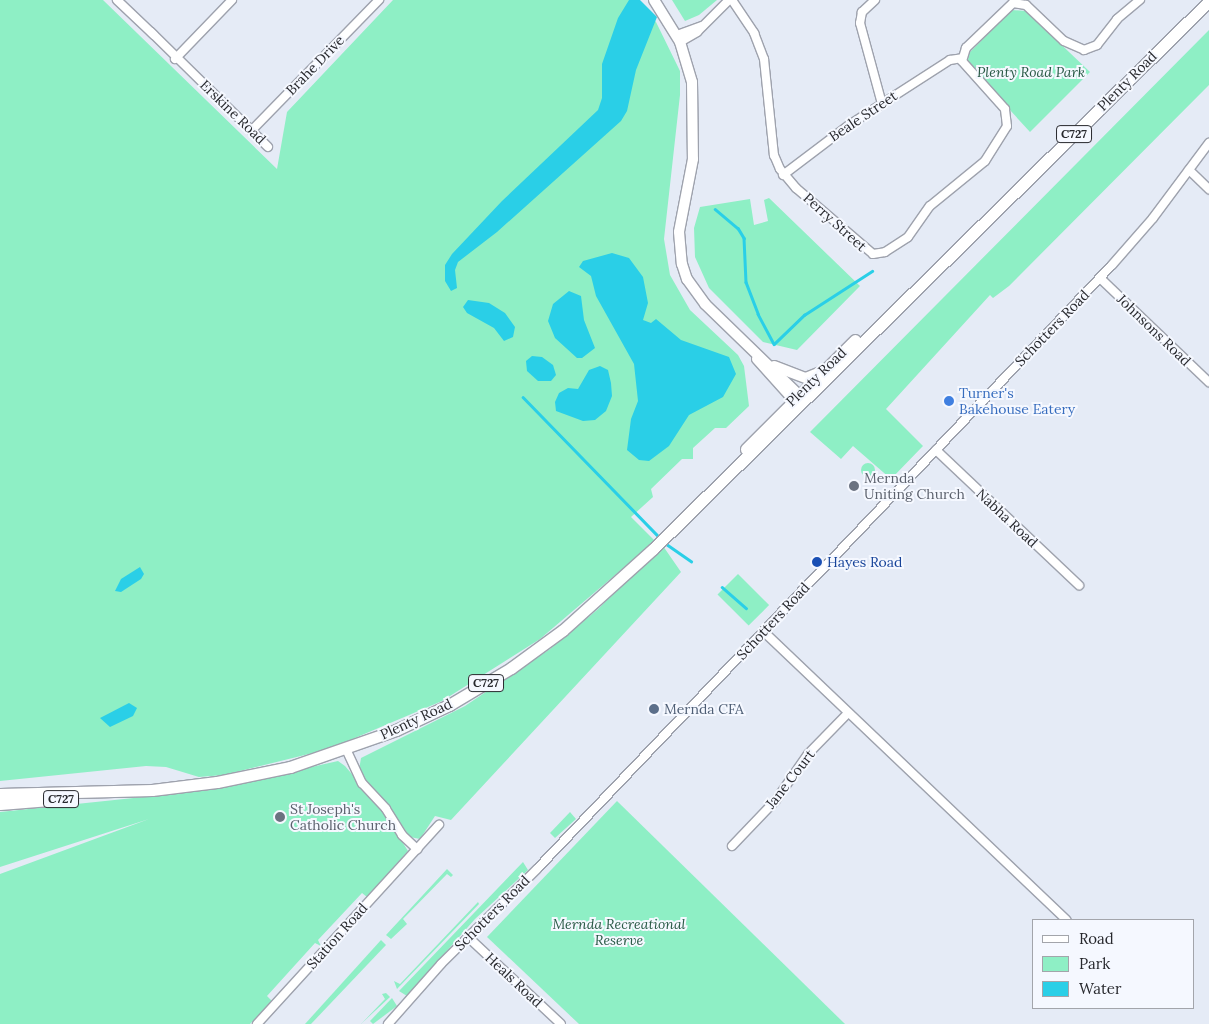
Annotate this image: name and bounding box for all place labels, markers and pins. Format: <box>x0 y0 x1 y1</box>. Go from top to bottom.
place label: Turner's Bakehouse Eatery <box>959 385 1075 418</box>
marker: Turner's Bakehouse Eatery <box>943 395 955 407</box>
place label: Mernda Uniting Church <box>864 470 965 502</box>
marker: Mernda Uniting Church <box>848 480 860 492</box>
place label: Hayes Road <box>827 554 902 570</box>
marker: Hayes Road <box>811 556 823 568</box>
place label: Mernda CFA <box>664 701 744 717</box>
marker: Mernda CFA <box>648 703 660 715</box>
place label: St Joseph's Catholic Church <box>290 801 396 834</box>
marker: St Joseph's Catholic Church <box>274 811 286 823</box>

